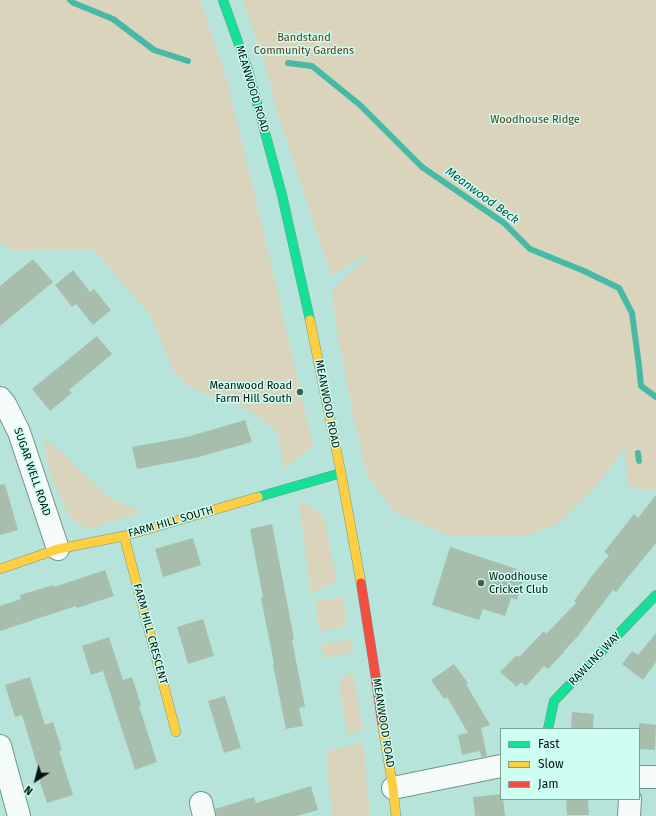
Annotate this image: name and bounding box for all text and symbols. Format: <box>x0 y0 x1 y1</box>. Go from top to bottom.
park label: Bandstand Community Gardens <box>254 31 354 57</box>
street label: MEANWOOD ROAD <box>233 44 271 134</box>
park label: Woodhouse Ridge <box>490 113 580 127</box>
water label: Meanwood Beck <box>442 165 522 227</box>
street label: MEANWOOD ROAD <box>312 359 342 449</box>
place label: Meanwood Road Farm Hill South <box>210 379 292 405</box>
marker: Meanwood Road Farm Hill South <box>295 387 305 397</box>
street label: SUGAR WELL ROAD <box>11 426 53 518</box>
street label: FARM HILL SOUTH <box>127 504 215 540</box>
place label: Woodhouse Cricket Club <box>489 570 548 596</box>
marker: Woodhouse Cricket Club <box>476 578 486 588</box>
street label: FARM HILL CRESCENT <box>130 582 170 686</box>
street label: RAWLING WAY <box>566 630 624 688</box>
street label: MEANWOOD ROAD <box>369 678 397 768</box>
legend <box>500 728 640 800</box>
text: Fast <box>538 737 560 751</box>
text: Slow <box>538 757 564 771</box>
north arrow <box>16 760 56 800</box>
text: Jam <box>538 777 558 791</box>
text: N <box>22 783 35 798</box>

